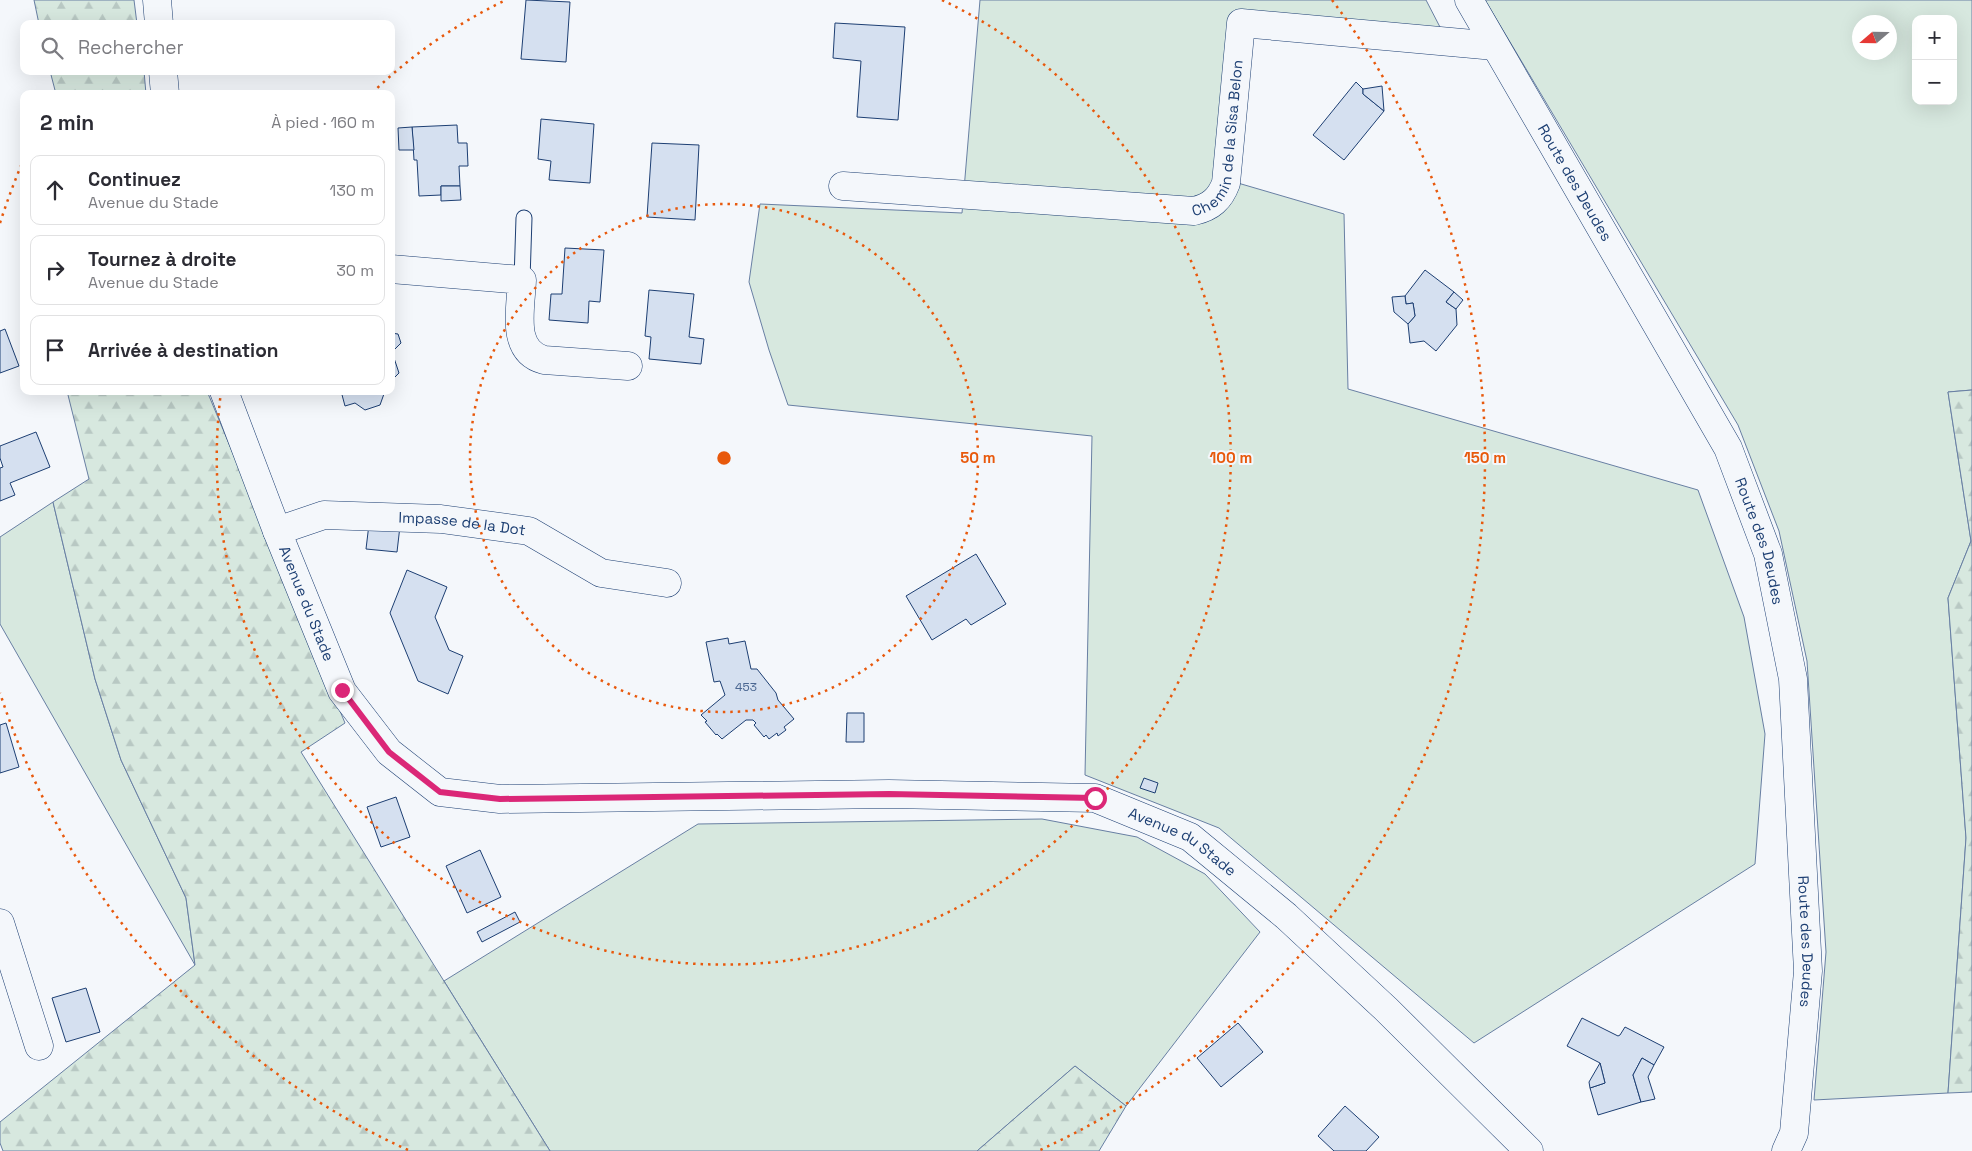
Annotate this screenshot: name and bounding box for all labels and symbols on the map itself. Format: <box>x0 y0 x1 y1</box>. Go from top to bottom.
north arrow <box>1852 15 1897 60</box>
street label: Chemin de la Sisa Belon <box>1190 59 1247 220</box>
street label: Route des Deudes <box>1534 120 1616 244</box>
text: 50 m <box>960 448 996 467</box>
text: 100 m <box>1210 448 1252 467</box>
text: 150 m <box>1464 448 1506 467</box>
centre of rings <box>715 449 733 467</box>
street label: Route des Deudes <box>1731 475 1788 606</box>
street label: Impasse de la Dot <box>398 508 527 539</box>
street label: Avenue du Stade <box>275 543 339 664</box>
route end <box>331 679 354 702</box>
house number: 453 <box>735 679 757 695</box>
route start <box>1084 787 1107 810</box>
street label: Avenue du Stade <box>1126 803 1240 880</box>
street label: Route des Deudes <box>1794 875 1818 1008</box>

